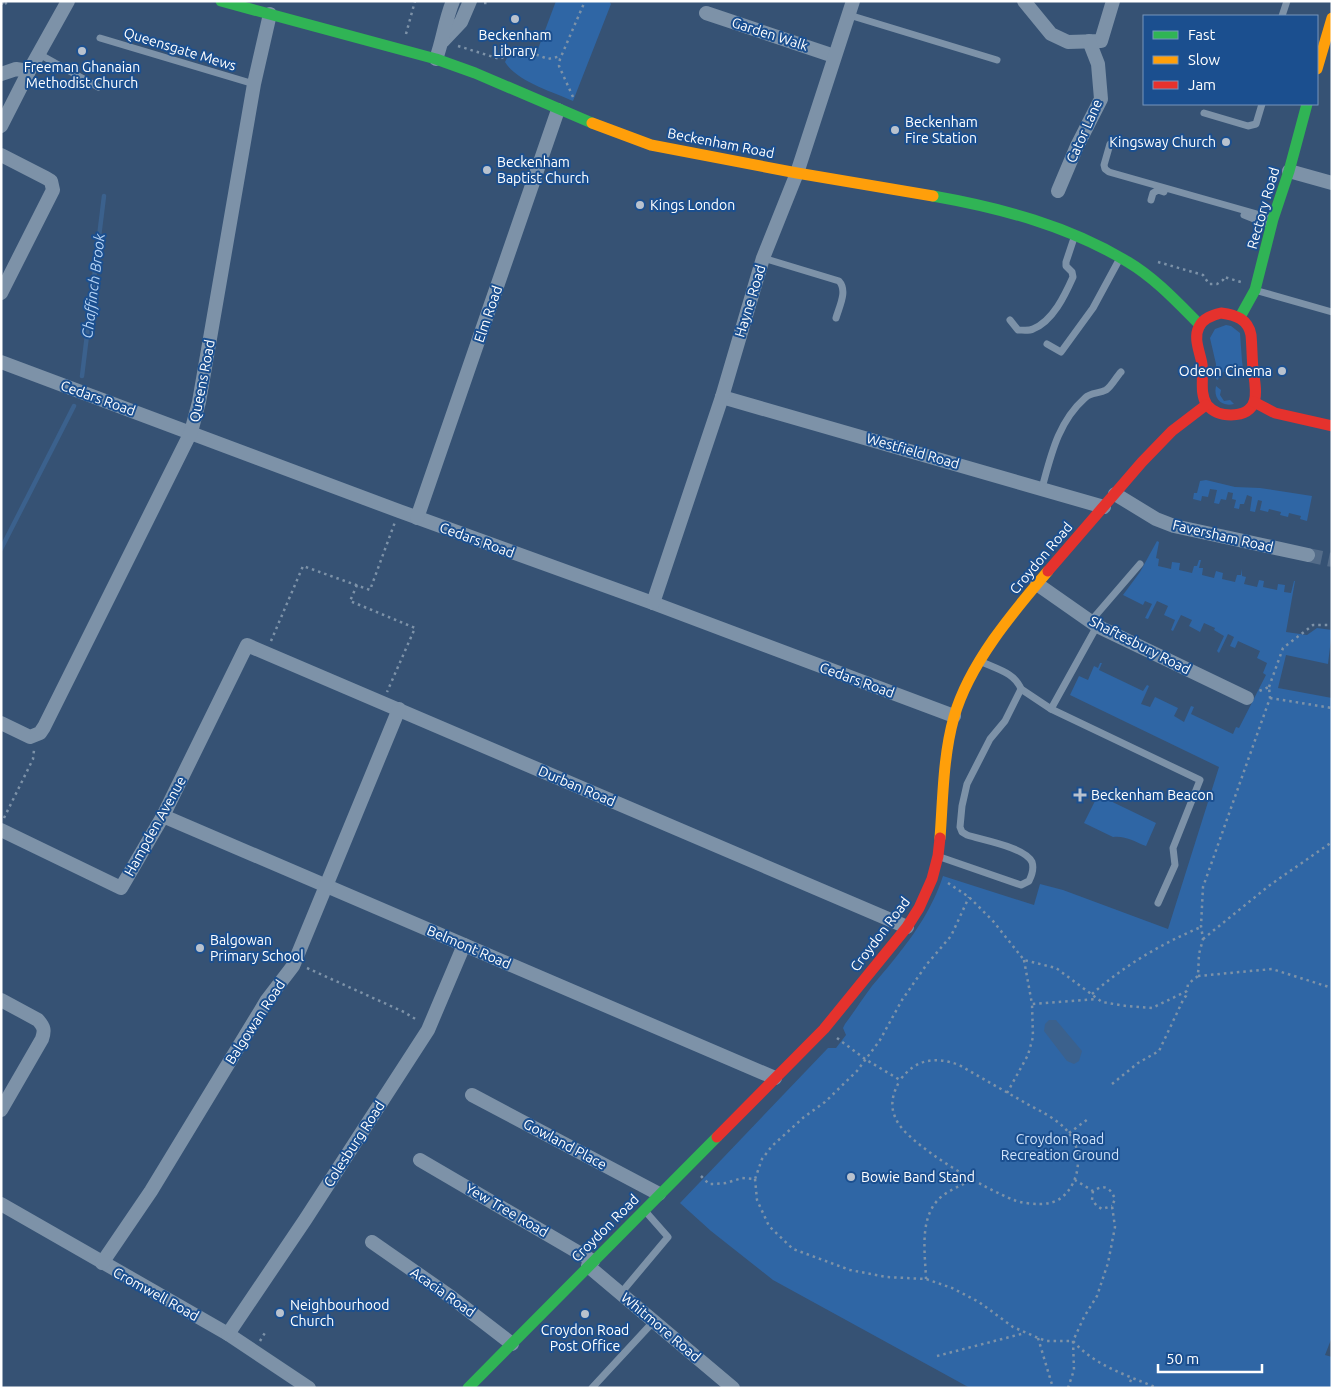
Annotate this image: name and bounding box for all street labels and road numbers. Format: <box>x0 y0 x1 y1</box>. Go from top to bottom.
street label: Garden Walk <box>730 14 810 54</box>
street label: Queensgate Mews <box>122 24 238 74</box>
street label: Cator Lane <box>1063 97 1105 165</box>
street label: Beckenham Road <box>666 125 776 161</box>
street label: Rectory Road <box>1244 165 1282 251</box>
street label: Hayne Road <box>731 263 769 339</box>
street label: Elm Road <box>471 283 505 345</box>
street label: Queens Road <box>186 338 218 424</box>
street label: Cedars Road <box>58 377 138 419</box>
street label: Westfield Road <box>865 430 961 472</box>
street label: Faversham Road <box>1171 517 1275 555</box>
street label: Cedars Road <box>437 519 517 561</box>
street label: Croydon Road <box>1006 519 1076 597</box>
street label: Shaftesbury Road <box>1087 613 1193 677</box>
street label: Cedars Road <box>817 659 897 701</box>
street label: Durban Road <box>536 763 618 809</box>
street label: Hampden Avenue <box>121 773 189 879</box>
street label: Croydon Road <box>847 894 913 974</box>
street label: Belmont Road <box>425 922 513 972</box>
street label: Balgowan Road <box>222 977 288 1067</box>
street label: Colesburg Road <box>320 1098 388 1190</box>
street label: Gowland Place <box>521 1115 609 1173</box>
street label: Yew Tree Road <box>463 1180 551 1240</box>
street label: Croydon Road <box>568 1191 642 1265</box>
street label: Cromwell Road <box>110 1264 202 1324</box>
street label: Acacia Road <box>408 1264 478 1320</box>
street label: Whitmore Road <box>618 1289 704 1365</box>

